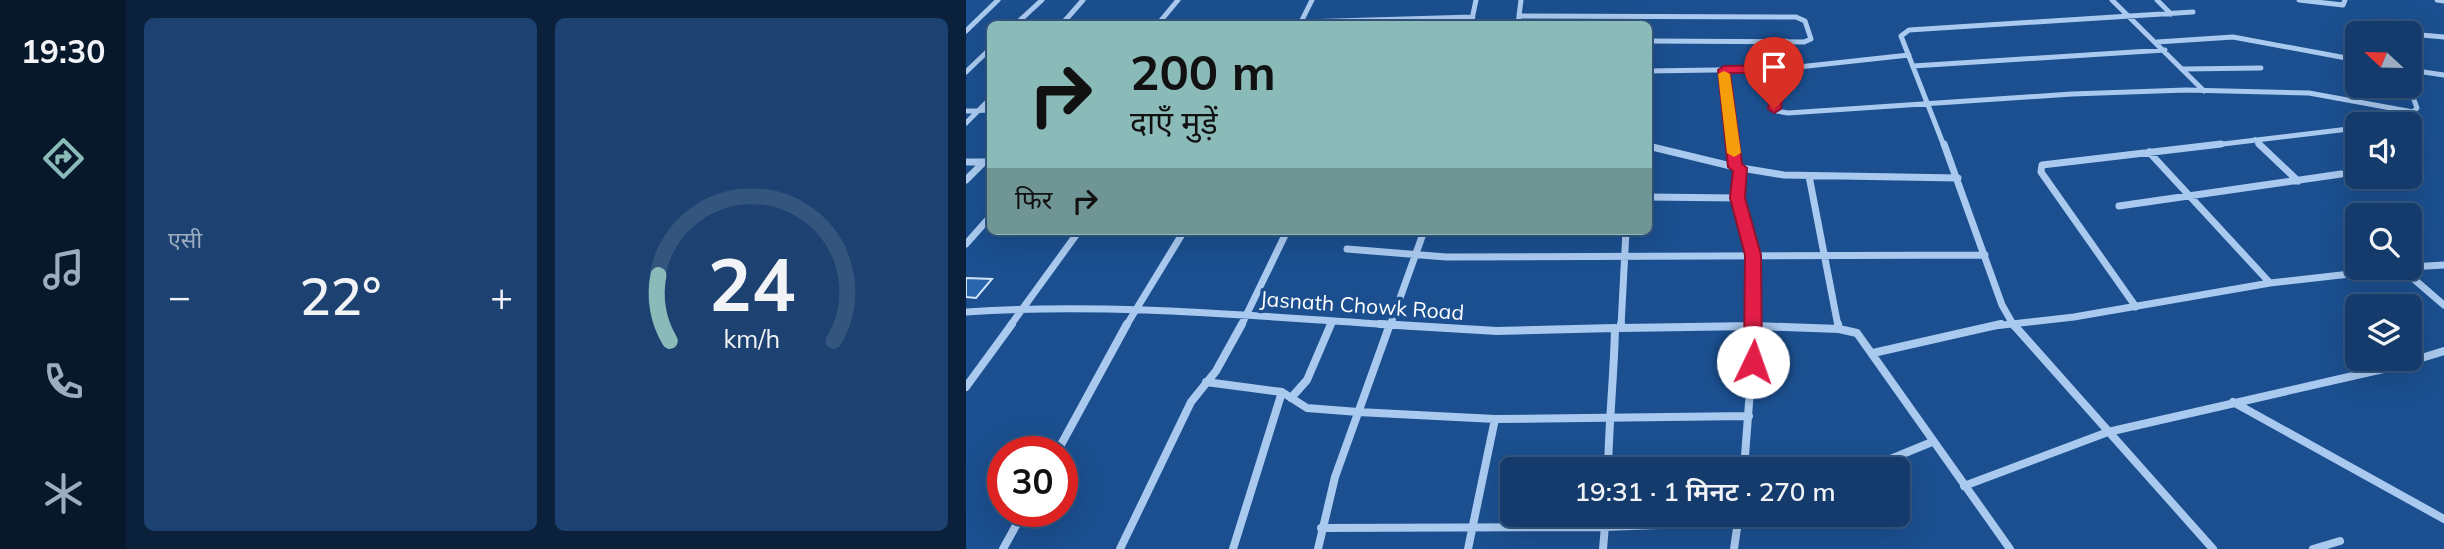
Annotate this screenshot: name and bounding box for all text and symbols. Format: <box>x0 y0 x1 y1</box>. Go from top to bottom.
north arrow <box>2345 21 2422 98</box>
map controls <box>2345 21 2422 371</box>
text: 19:30 <box>21 31 105 71</box>
pin <box>1744 37 1804 109</box>
text: 200 m <box>1130 41 1276 102</box>
icon: arrive <box>1755 48 1793 86</box>
icon: right <box>1015 49 1106 140</box>
text: दाएँ मुड़ें <box>1130 102 1218 142</box>
button: sound <box>2345 112 2422 189</box>
icon: directions <box>39 134 88 183</box>
icon: right <box>1066 182 1104 220</box>
text: फिर <box>1015 183 1052 216</box>
button: search <box>2345 203 2422 280</box>
text: एसी <box>168 225 202 254</box>
text: 24 <box>708 238 795 329</box>
icon: music <box>39 245 88 294</box>
text: 22° <box>300 263 381 328</box>
text: − <box>168 272 191 320</box>
text: + <box>490 272 513 320</box>
street label: Jasnath Chowk Road <box>1259 285 1465 325</box>
button: layers <box>2345 294 2422 371</box>
text: km/h <box>723 322 780 353</box>
position arrow <box>1716 325 1790 399</box>
icon: phone <box>39 357 88 406</box>
speed limit sign: 30 <box>987 436 1078 527</box>
icon: climate <box>39 469 88 518</box>
text: 19:31 · 1 मिनट · 270 m <box>1575 475 1835 508</box>

